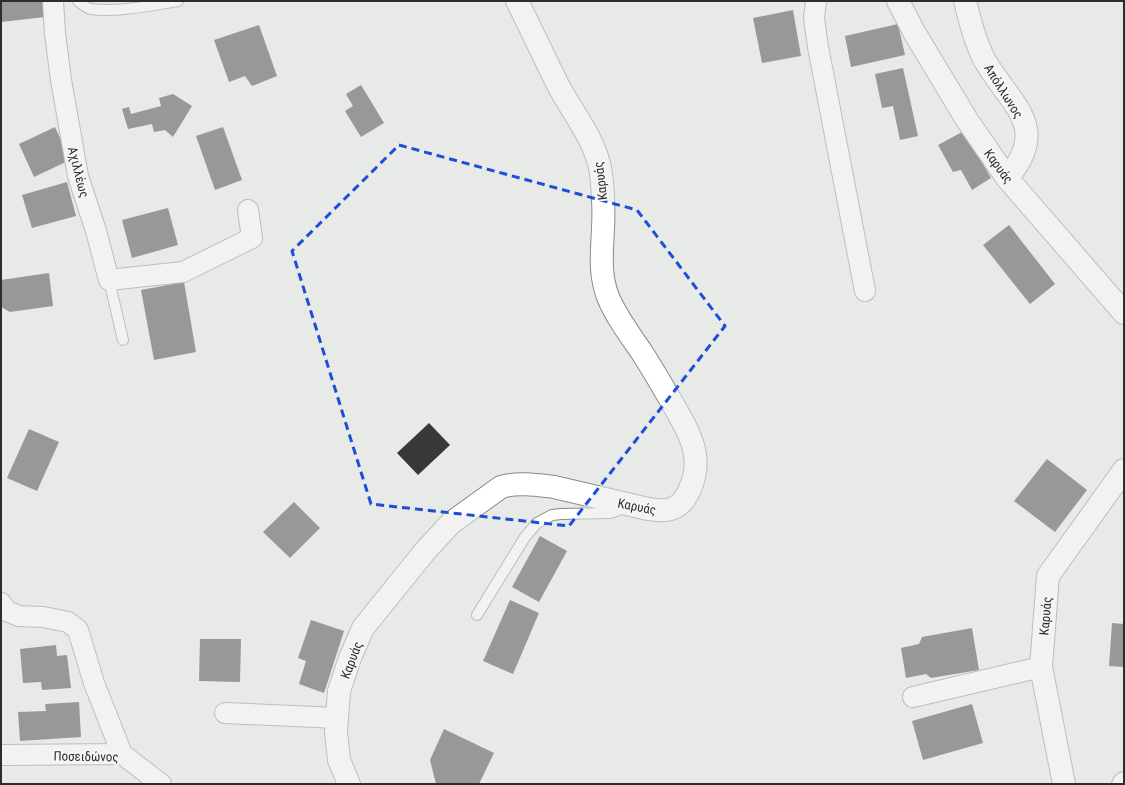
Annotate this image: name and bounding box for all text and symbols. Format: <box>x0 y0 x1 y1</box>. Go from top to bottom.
street label: Απόλλωνος <box>981 61 1026 121</box>
street label: Αχιλλέως <box>65 145 92 199</box>
street label: Καρυάς <box>981 146 1016 186</box>
street label: Καρυάς <box>591 161 610 201</box>
street label: Καρυάς <box>616 495 657 518</box>
street label: Καρυάς <box>1036 596 1055 636</box>
street label: Καρυάς <box>338 639 365 681</box>
street label: Ποσειδώνος <box>53 748 119 765</box>

